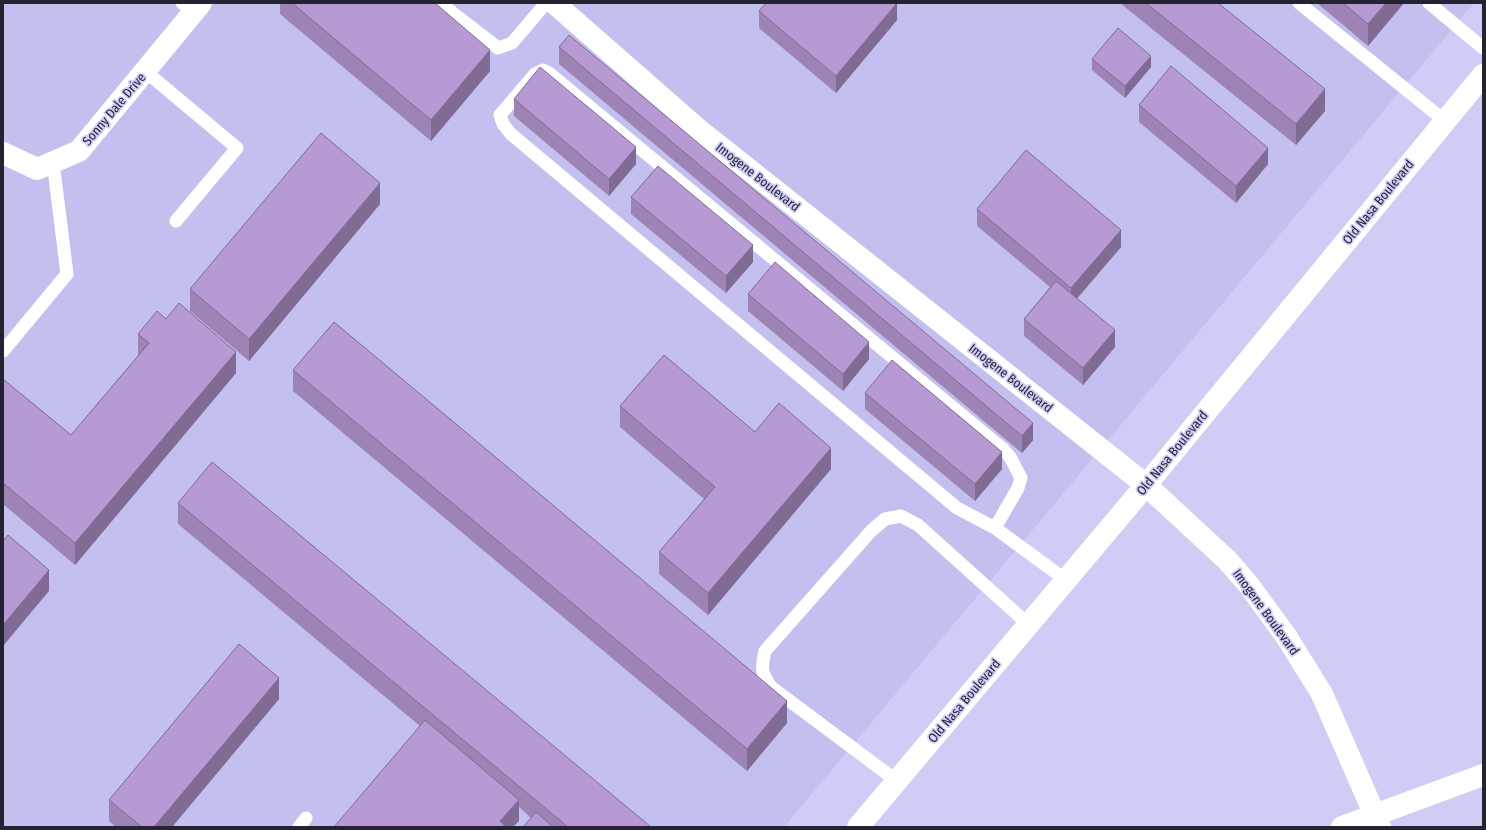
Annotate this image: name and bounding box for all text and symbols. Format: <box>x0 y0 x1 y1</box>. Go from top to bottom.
street label: Sonny Dale Drive <box>79 70 149 148</box>
street label: Imogene Boulevard <box>713 140 803 214</box>
street label: Old Nasa Boulevard <box>1339 157 1417 247</box>
street label: Imogene Boulevard <box>966 341 1056 415</box>
street label: Old Nasa Boulevard <box>1133 408 1211 498</box>
street label: Imogene Boulevard <box>1230 566 1302 658</box>
street label: Old Nasa Boulevard <box>925 656 1003 746</box>

